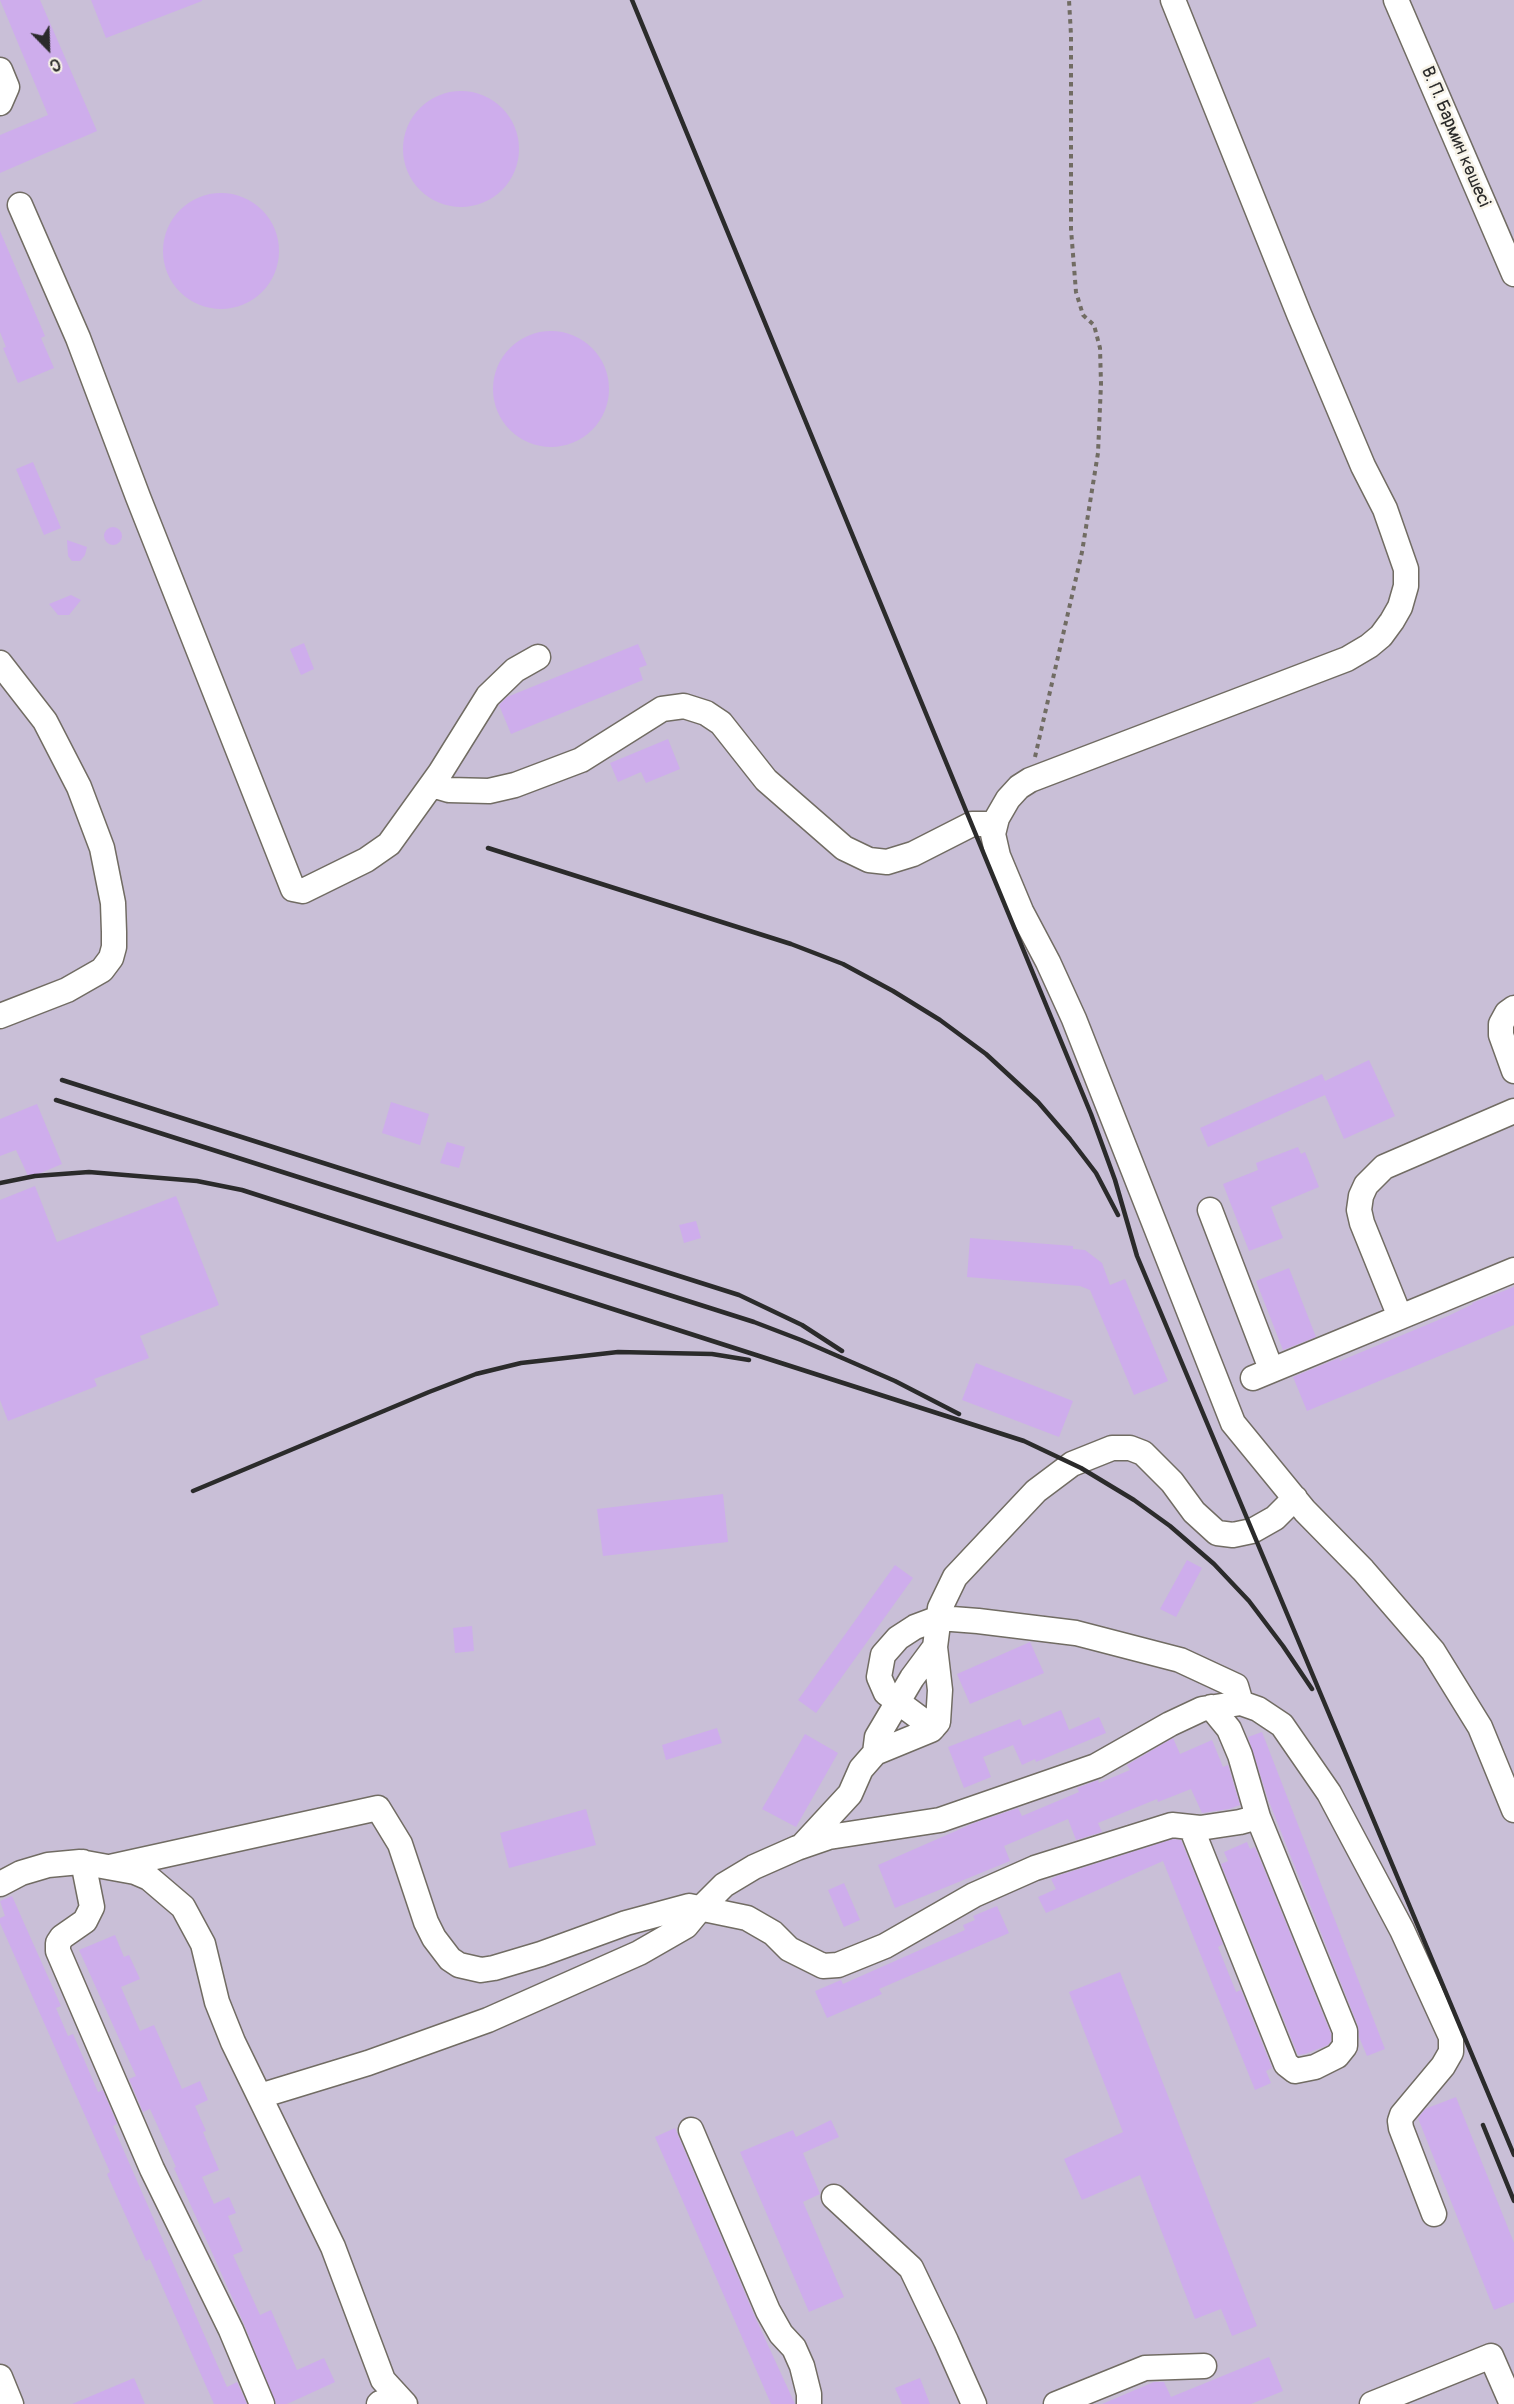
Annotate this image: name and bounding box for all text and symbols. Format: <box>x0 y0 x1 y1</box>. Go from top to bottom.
north arrow <box>18 18 78 78</box>
text: С <box>47 53 63 76</box>
street label: В. П. Бармин көшесі <box>1416 64 1494 210</box>

